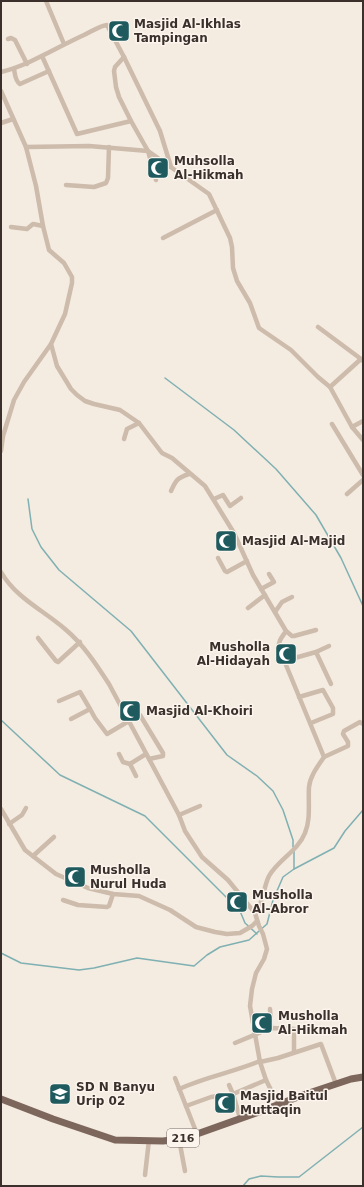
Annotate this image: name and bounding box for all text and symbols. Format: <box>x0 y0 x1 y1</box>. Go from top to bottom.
place label: Masjid Al-Ikhlas Tampingan <box>134 17 241 45</box>
mosque icon: Masjid Al-Ikhlas Tampingan <box>106 18 132 44</box>
place label: Muhsolla Al-Hikmah <box>174 154 244 182</box>
mosque icon: Muhsolla Al-Hikmah <box>145 155 171 181</box>
mosque icon: Masjid Al-Majid <box>213 528 239 554</box>
place label: Masjid Al-Majid <box>242 534 345 548</box>
place label: Musholla Al-Hidayah <box>197 640 270 668</box>
mosque icon: Musholla Al-Hidayah <box>273 641 299 667</box>
mosque icon: Masjid Al-Khoiri <box>117 698 143 724</box>
place label: Masjid Al-Khoiri <box>146 704 253 718</box>
place label: Musholla Nurul Huda <box>90 863 167 891</box>
mosque icon: Musholla Nurul Huda <box>62 864 88 890</box>
place label: Musholla Al-Abror <box>252 888 313 916</box>
mosque icon: Musholla Al-Abror <box>224 889 250 915</box>
place label: Musholla Al-Hikmah <box>278 1009 348 1037</box>
mosque icon: Musholla Al-Hikmah <box>249 1010 275 1036</box>
place label: SD N Banyu Urip 02 <box>76 1080 155 1108</box>
school or university icon: SD N Banyu Urip 02 <box>47 1081 73 1107</box>
place label: Masjid Baitul Muttaqin <box>240 1089 328 1117</box>
mosque icon: Masjid Baitul Muttaqin <box>212 1090 238 1116</box>
road number: 216 <box>167 1129 199 1147</box>

